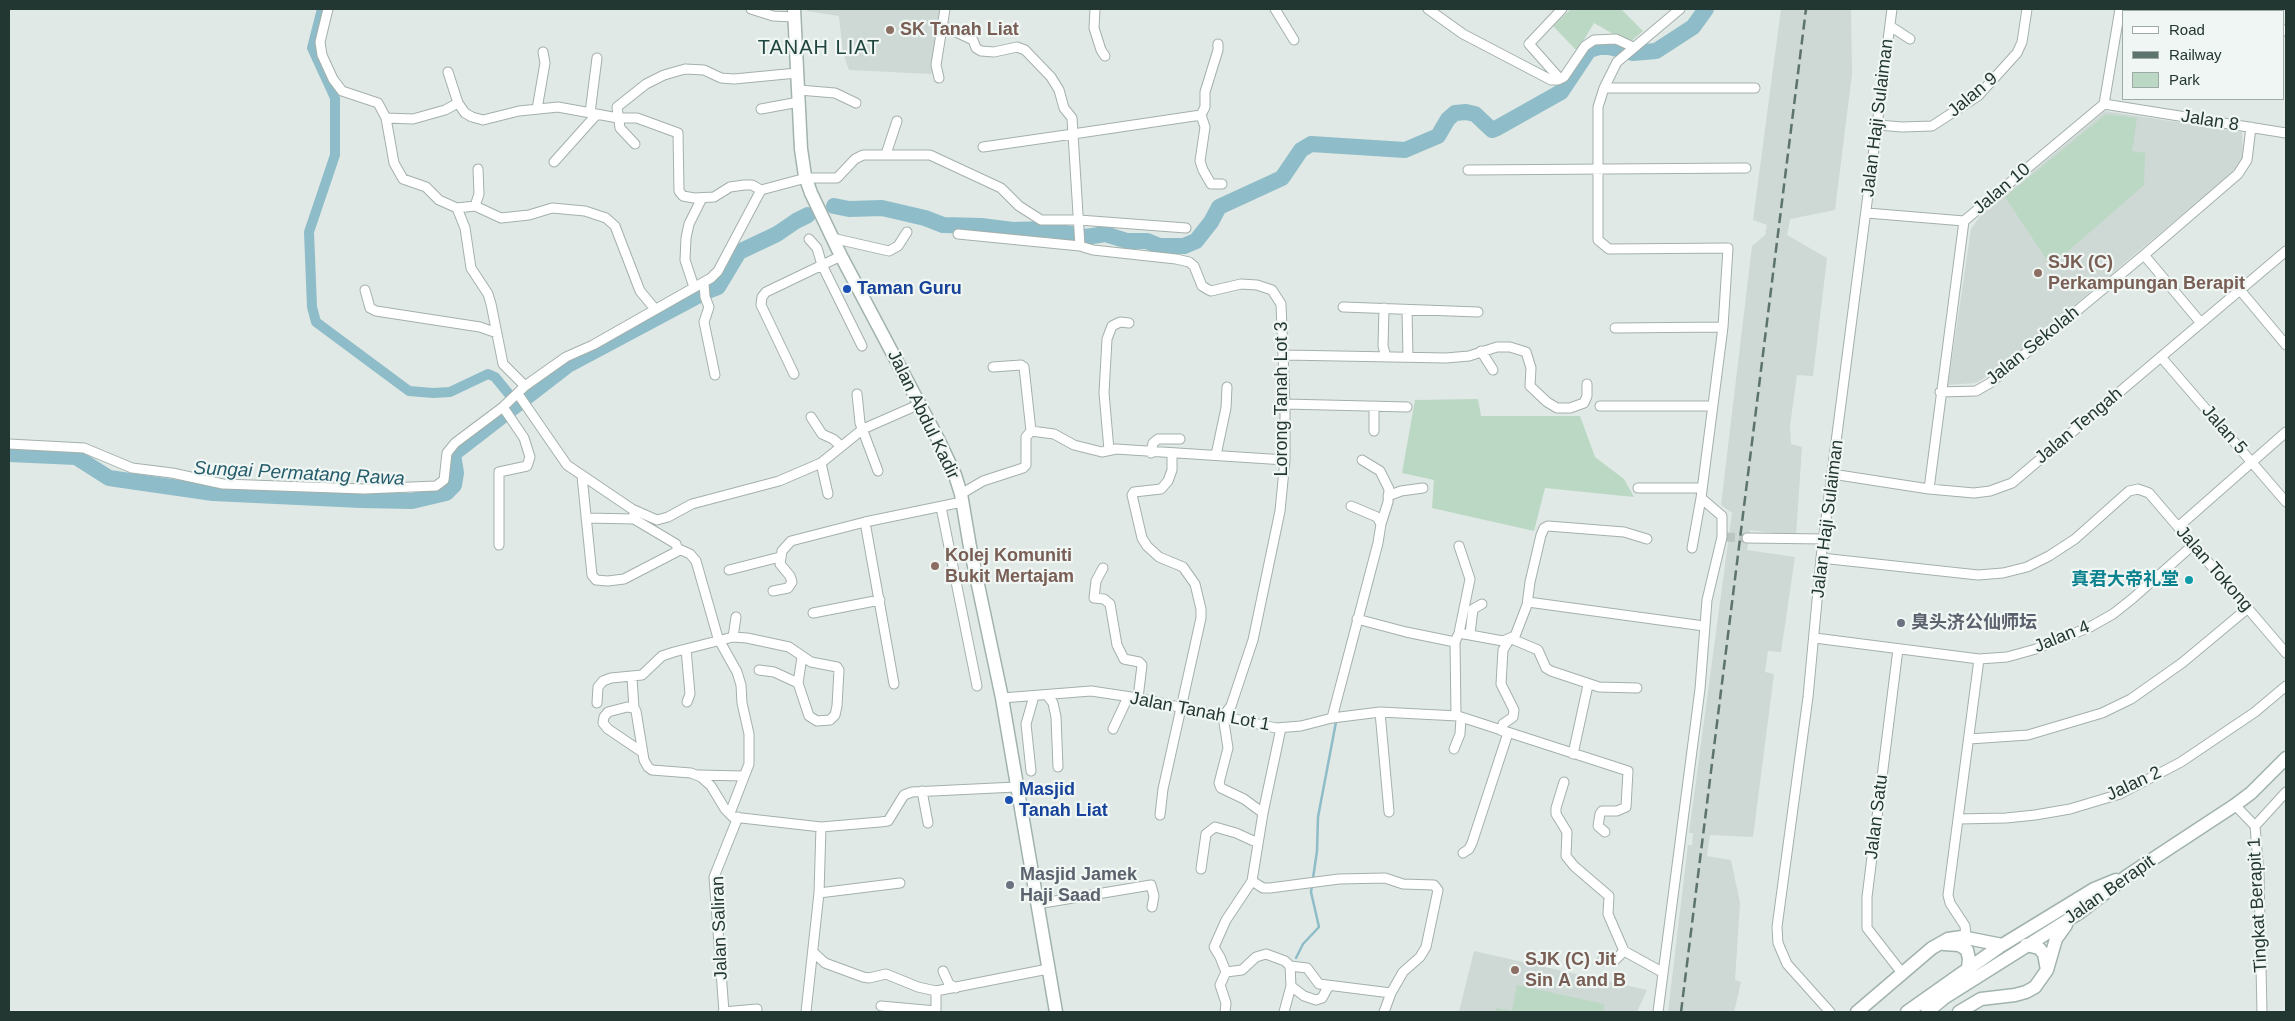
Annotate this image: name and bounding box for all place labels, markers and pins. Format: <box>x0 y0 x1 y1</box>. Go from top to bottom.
place label: SK Tanah Liat <box>900 19 1019 41</box>
marker: SK Tanah Liat <box>884 24 896 36</box>
place label: SJK (C) Perkampungan Berapit <box>2048 252 2245 294</box>
marker: SJK (C) Perkampungan Berapit <box>2032 267 2044 279</box>
place label: Taman Guru <box>857 278 962 300</box>
marker: Taman Guru <box>841 283 853 295</box>
place label: Kolej Komuniti Bukit Mertajam <box>945 545 1074 588</box>
marker: Kolej Komuniti Bukit Mertajam <box>929 560 941 572</box>
place label: 真君大帝礼堂 <box>2071 569 2179 591</box>
marker: 真君大帝礼堂 <box>2183 574 2195 586</box>
place label: 臭头济公仙师坛 <box>1911 612 2037 634</box>
marker: 臭头济公仙师坛 <box>1895 617 1907 629</box>
place label: Masjid Tanah Liat <box>1019 779 1108 822</box>
marker: Masjid Tanah Liat <box>1003 794 1015 806</box>
place label: Masjid Jamek Haji Saad <box>1020 864 1137 906</box>
marker: Masjid Jamek Haji Saad <box>1004 879 1016 891</box>
place label: SJK (C) Jit Sin A and B <box>1525 949 1626 992</box>
marker: SJK (C) Jit Sin A and B <box>1509 964 1521 976</box>

